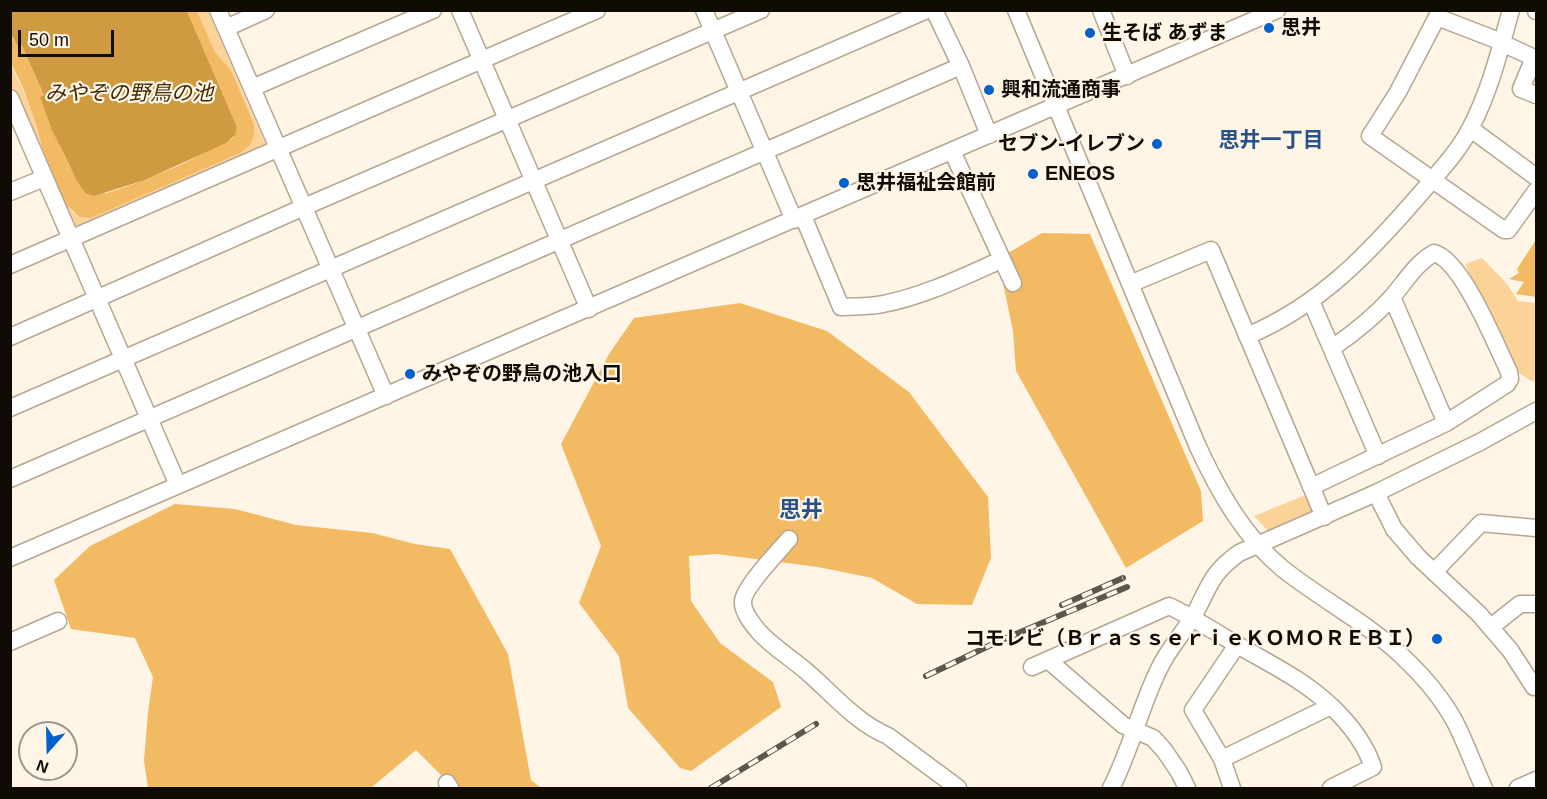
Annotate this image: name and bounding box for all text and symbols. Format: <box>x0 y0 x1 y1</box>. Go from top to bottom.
place label: 思井 <box>1281 16 1321 40</box>
scale bar <box>21 18 117 56</box>
place label: 生そば あずま <box>1102 21 1228 45</box>
marker: 思井 <box>1262 21 1276 35</box>
marker: 生そば あずま <box>1083 26 1097 40</box>
text: 50 m <box>29 30 69 50</box>
place label: 興和流通商事 <box>1001 78 1121 102</box>
water label: みやぞの野鳥の池 <box>45 81 213 107</box>
marker: 興和流通商事 <box>982 83 996 97</box>
district label: 思井一丁目 <box>1219 128 1323 154</box>
place label: セブン-イレブン <box>998 132 1145 156</box>
marker: セブン-イレブン <box>1150 137 1164 151</box>
place label: ENEOS <box>1045 162 1115 186</box>
marker: ENEOS <box>1026 167 1040 181</box>
place label: 思井福祉会館前 <box>856 171 996 195</box>
marker: 思井福祉会館前 <box>837 176 851 190</box>
place label: みやぞの野鳥の池入口 <box>422 362 622 386</box>
marker: みやぞの野鳥の池入口 <box>403 367 417 381</box>
district label: 思井 <box>779 498 823 524</box>
place label: コモレビ（ＢｒａｓｓｅｒｉｅＫＯＭＯＲＥＢＩ） <box>965 627 1425 651</box>
marker: コモレビ（ＢｒａｓｓｅｒｉｅＫＯＭＯＲＥＢＩ） <box>1430 632 1444 646</box>
north arrow <box>18 721 78 781</box>
text: N <box>34 757 51 776</box>

